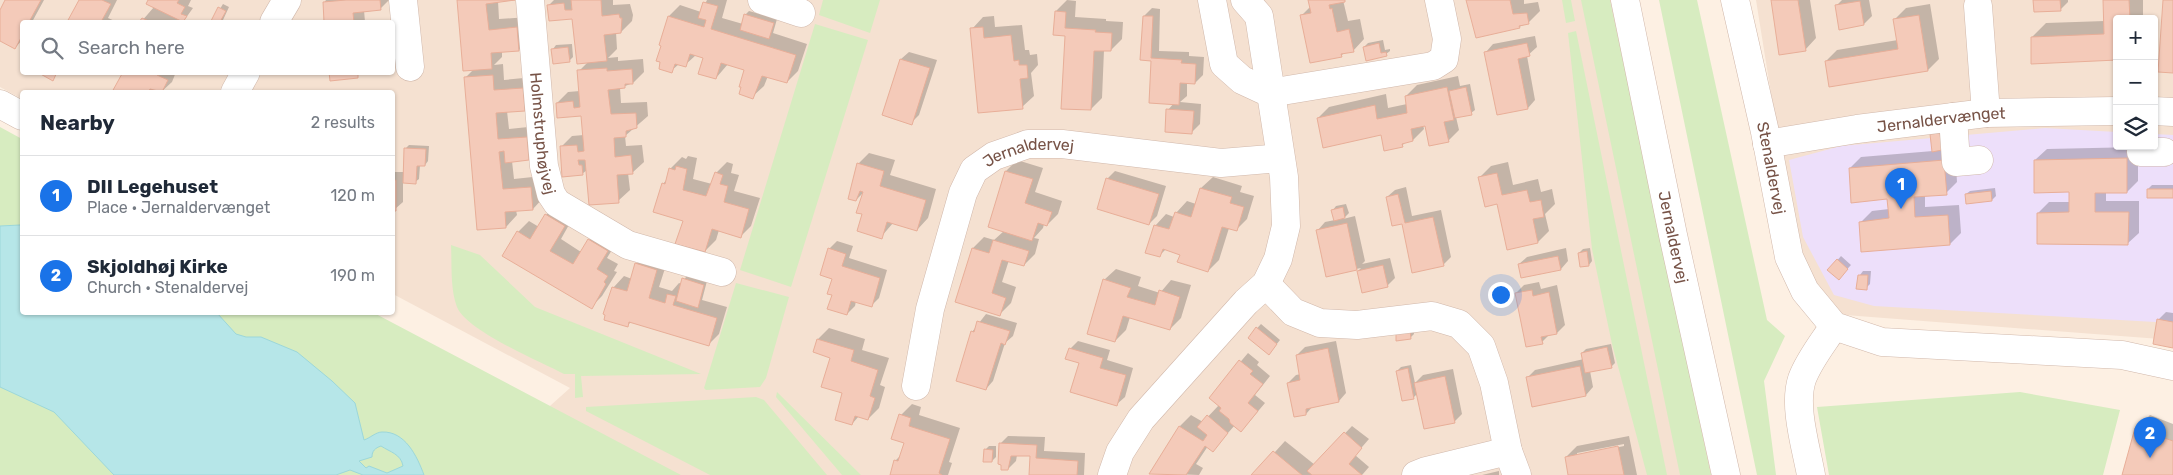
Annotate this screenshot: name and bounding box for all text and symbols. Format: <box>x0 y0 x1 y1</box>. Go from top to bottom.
map controls <box>2113 15 2158 150</box>
button: + <box>2113 15 2158 60</box>
search box <box>20 20 395 75</box>
icon: search <box>38 34 66 62</box>
text: Search here <box>78 36 185 59</box>
button: − <box>2113 60 2158 105</box>
street label: Holmstruphøjvej <box>527 71 560 196</box>
street label: Jernaldervænget <box>1876 103 2006 136</box>
button: layers <box>2113 105 2158 150</box>
text: Nearby <box>40 110 115 135</box>
text: 2 results <box>311 113 375 132</box>
street label: Stenaldervej <box>1753 120 1790 216</box>
street label: Jernaldervej <box>979 134 1075 170</box>
pin: 1 <box>1885 168 1917 209</box>
text: DII Legehuset <box>87 175 218 198</box>
text: 1 <box>52 186 60 205</box>
text: 120 m <box>330 186 375 205</box>
street label: Jernaldervej <box>1655 189 1693 285</box>
text: Place · Jernaldervænget <box>87 198 270 217</box>
text: Skjoldhøj Kirke <box>87 255 228 278</box>
text: 2 <box>51 266 61 285</box>
text: 190 m <box>330 266 375 285</box>
text: Church · Stenaldervej <box>87 278 248 297</box>
your location <box>1488 282 1514 308</box>
pin: 2 <box>2134 417 2166 458</box>

